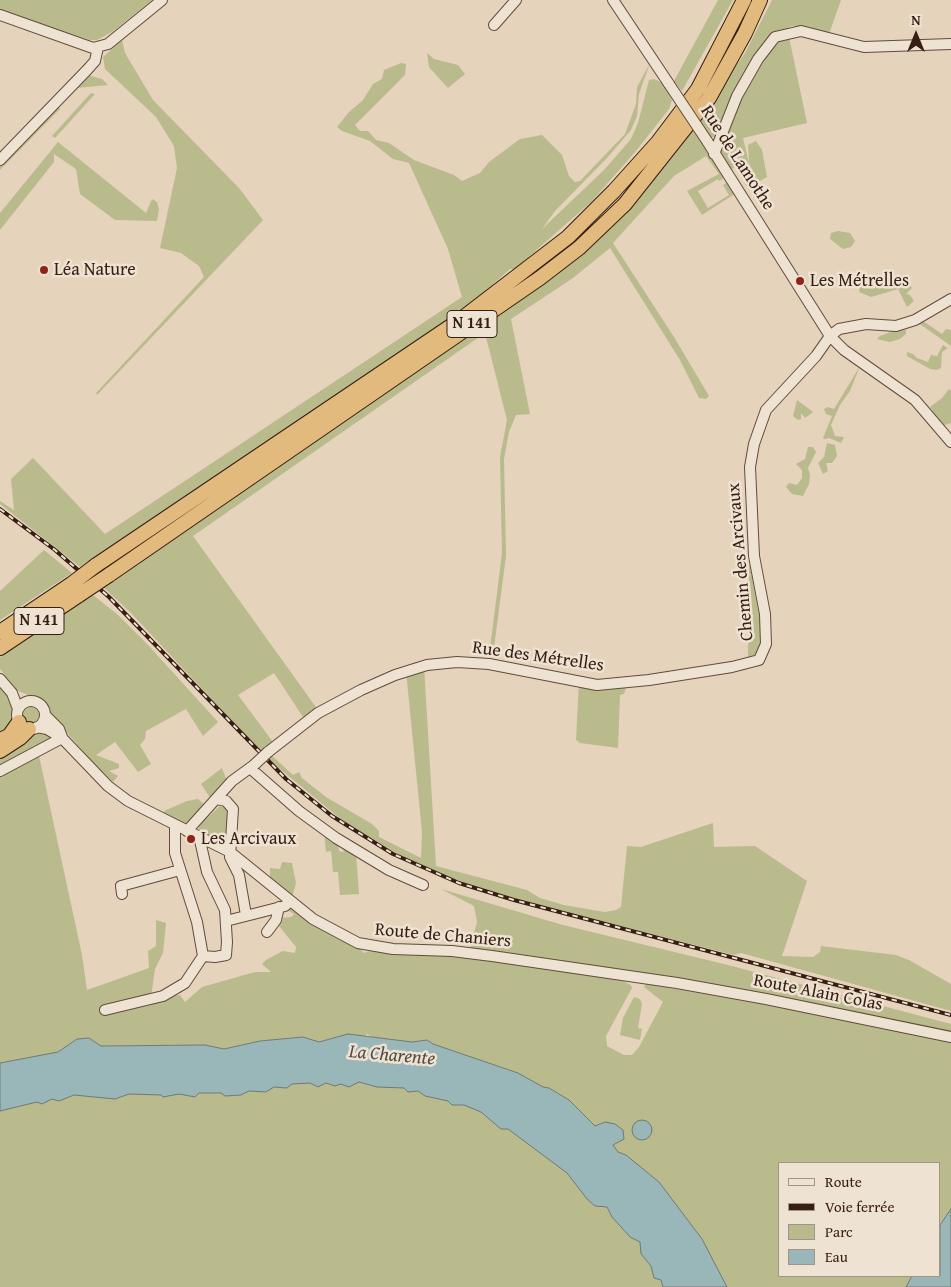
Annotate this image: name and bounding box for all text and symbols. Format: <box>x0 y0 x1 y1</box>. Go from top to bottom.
north arrow <box>891 10 941 60</box>
text: N <box>911 10 921 30</box>
street label: Rue de Lamothe <box>695 102 779 214</box>
place label: Léa Nature <box>54 259 136 281</box>
marker: Léa Nature <box>38 264 50 276</box>
place label: Les Métrelles <box>810 270 909 292</box>
marker: Les Métrelles <box>794 275 806 287</box>
road number: N 141 <box>447 310 497 338</box>
street label: Chemin des Arcivaux <box>723 482 759 642</box>
road number: N 141 <box>14 608 64 634</box>
street label: Rue des Métrelles <box>471 637 605 677</box>
place label: Les Arcivaux <box>201 828 296 850</box>
marker: Les Arcivaux <box>185 833 197 845</box>
street label: Route de Chaniers <box>374 919 512 953</box>
street label: Route Alain Colas <box>751 970 885 1016</box>
water label: La Charente <box>348 1041 436 1071</box>
legend <box>778 1162 941 1277</box>
text: Route <box>825 1171 862 1192</box>
text: Voie ferrée <box>825 1196 894 1217</box>
text: Parc <box>825 1221 853 1242</box>
text: Eau <box>825 1246 848 1267</box>

